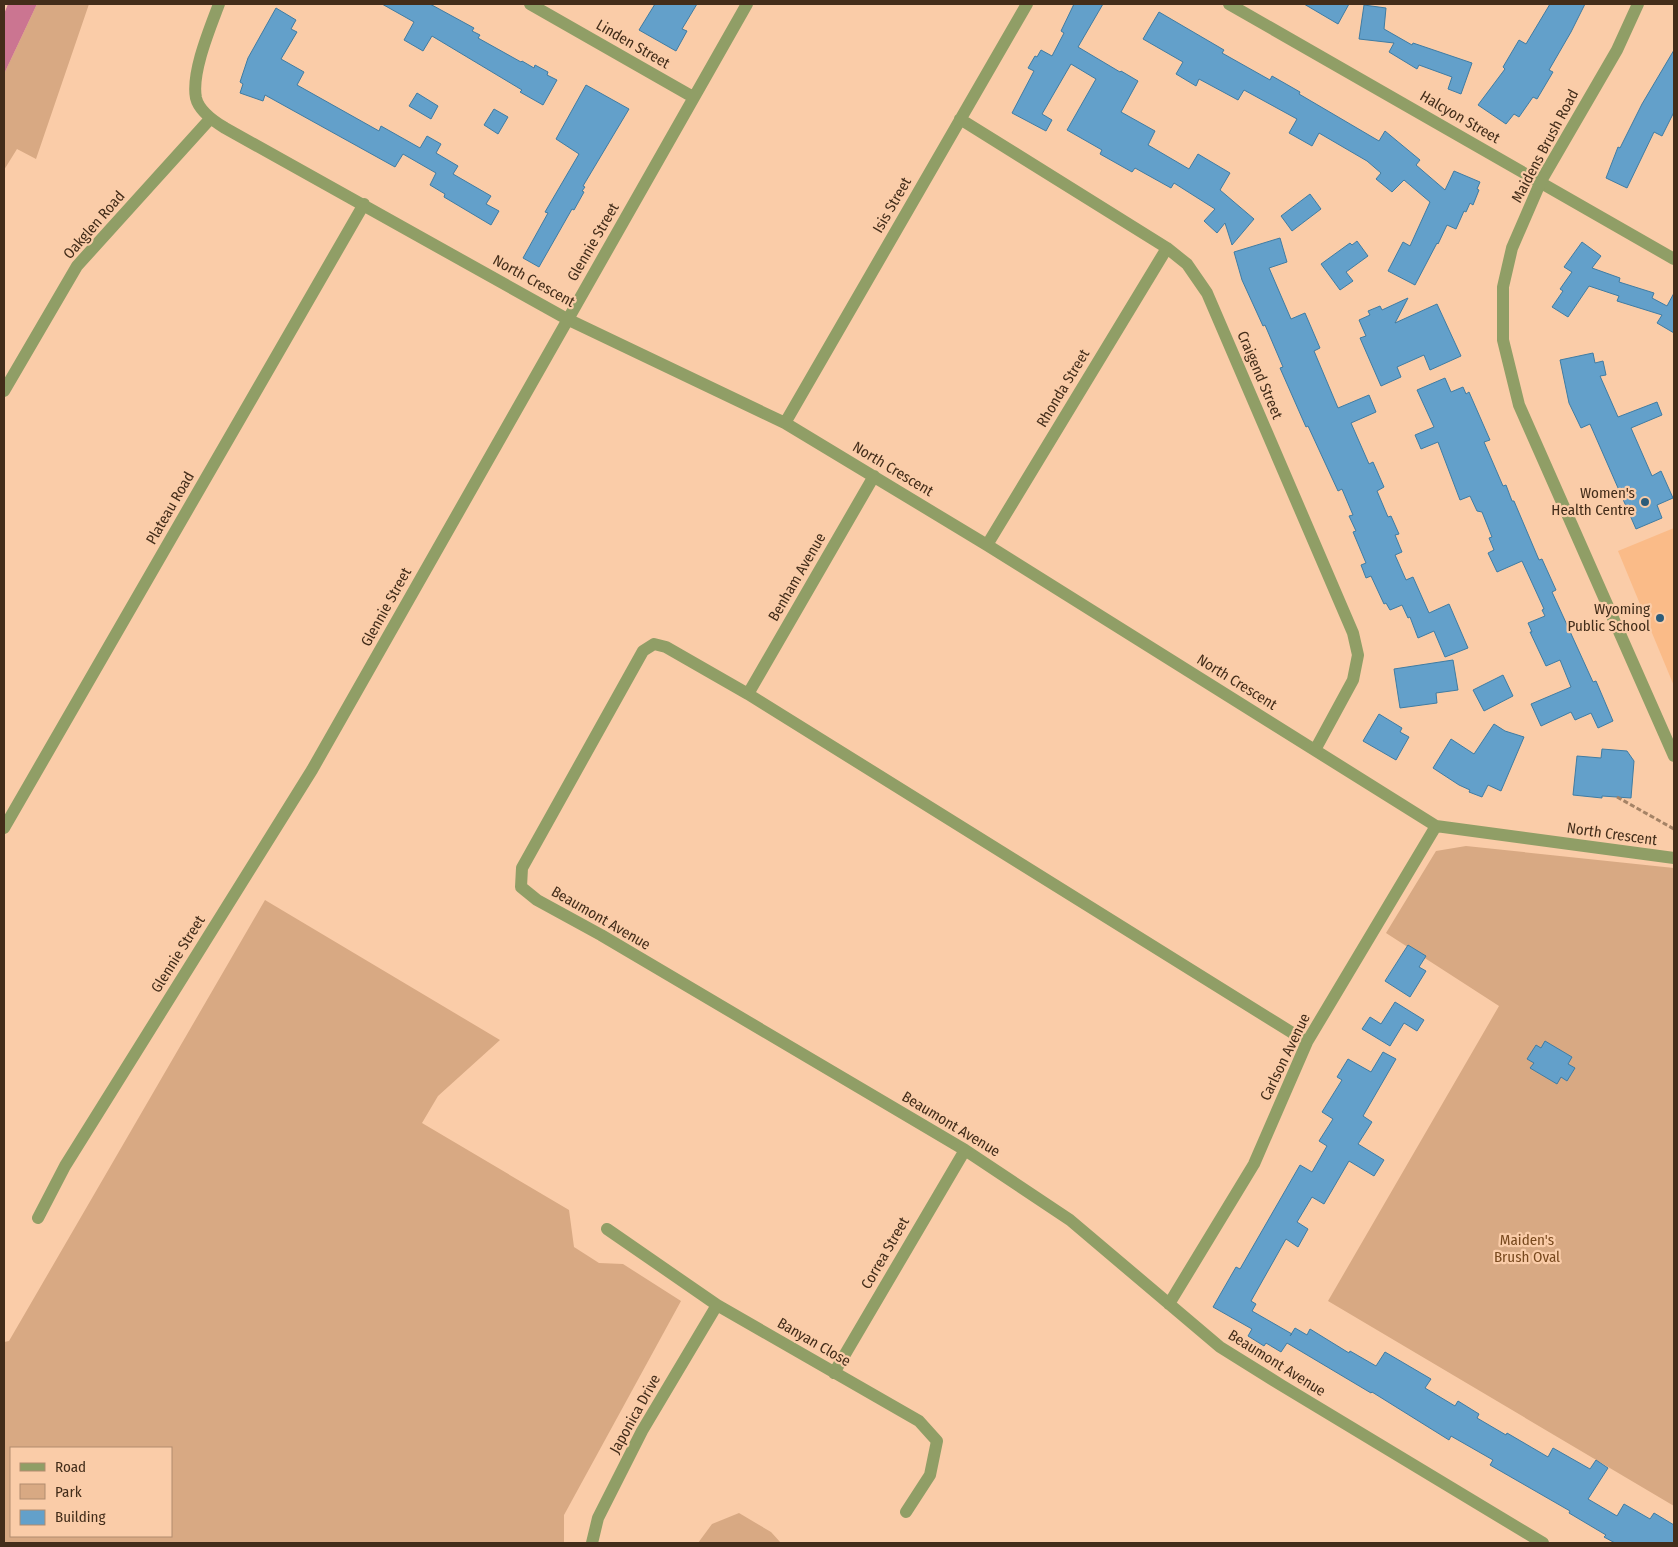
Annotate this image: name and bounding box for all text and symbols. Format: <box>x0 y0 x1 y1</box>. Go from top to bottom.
street label: Linden Street <box>593 16 673 72</box>
street label: Maidens Brush Road <box>1508 86 1582 206</box>
street label: Halcyon Street <box>1417 87 1503 147</box>
street label: Isis Street <box>869 174 915 236</box>
street label: Oakglen Road <box>60 187 128 263</box>
street label: Glennie Street <box>563 200 623 284</box>
street label: North Crescent <box>490 251 578 311</box>
street label: Craigend Street <box>1233 328 1287 422</box>
street label: Rhonda Street <box>1033 346 1093 430</box>
street label: North Crescent <box>849 438 937 500</box>
street label: Plateau Road <box>142 469 198 547</box>
place label: Women's Health Centre <box>1551 484 1635 519</box>
marker: Women's Health Centre <box>1639 496 1651 508</box>
street label: Benham Avenue <box>764 530 830 624</box>
street label: Glennie Street <box>357 564 415 650</box>
place label: Wyoming Public School <box>1567 600 1650 635</box>
marker: Wyoming Public School <box>1654 612 1666 624</box>
street label: North Crescent <box>1194 650 1280 714</box>
street label: North Crescent <box>1566 819 1658 849</box>
street label: Beaumont Avenue <box>548 882 654 954</box>
street label: Glennie Street <box>147 912 209 996</box>
street label: Carlson Avenue <box>1256 1010 1314 1104</box>
street label: Beaumont Avenue <box>899 1088 1003 1160</box>
street label: Correa Street <box>857 1214 913 1292</box>
park label: Maiden's Brush Oval <box>1494 1231 1560 1266</box>
street label: Banyan Close <box>774 1314 854 1370</box>
street label: Beaumont Avenue <box>1225 1326 1329 1400</box>
street label: Japonica Drive <box>606 1371 664 1457</box>
legend <box>10 1447 172 1537</box>
text: Road <box>55 1458 86 1476</box>
text: Park <box>55 1483 82 1501</box>
text: Building <box>55 1508 106 1526</box>

